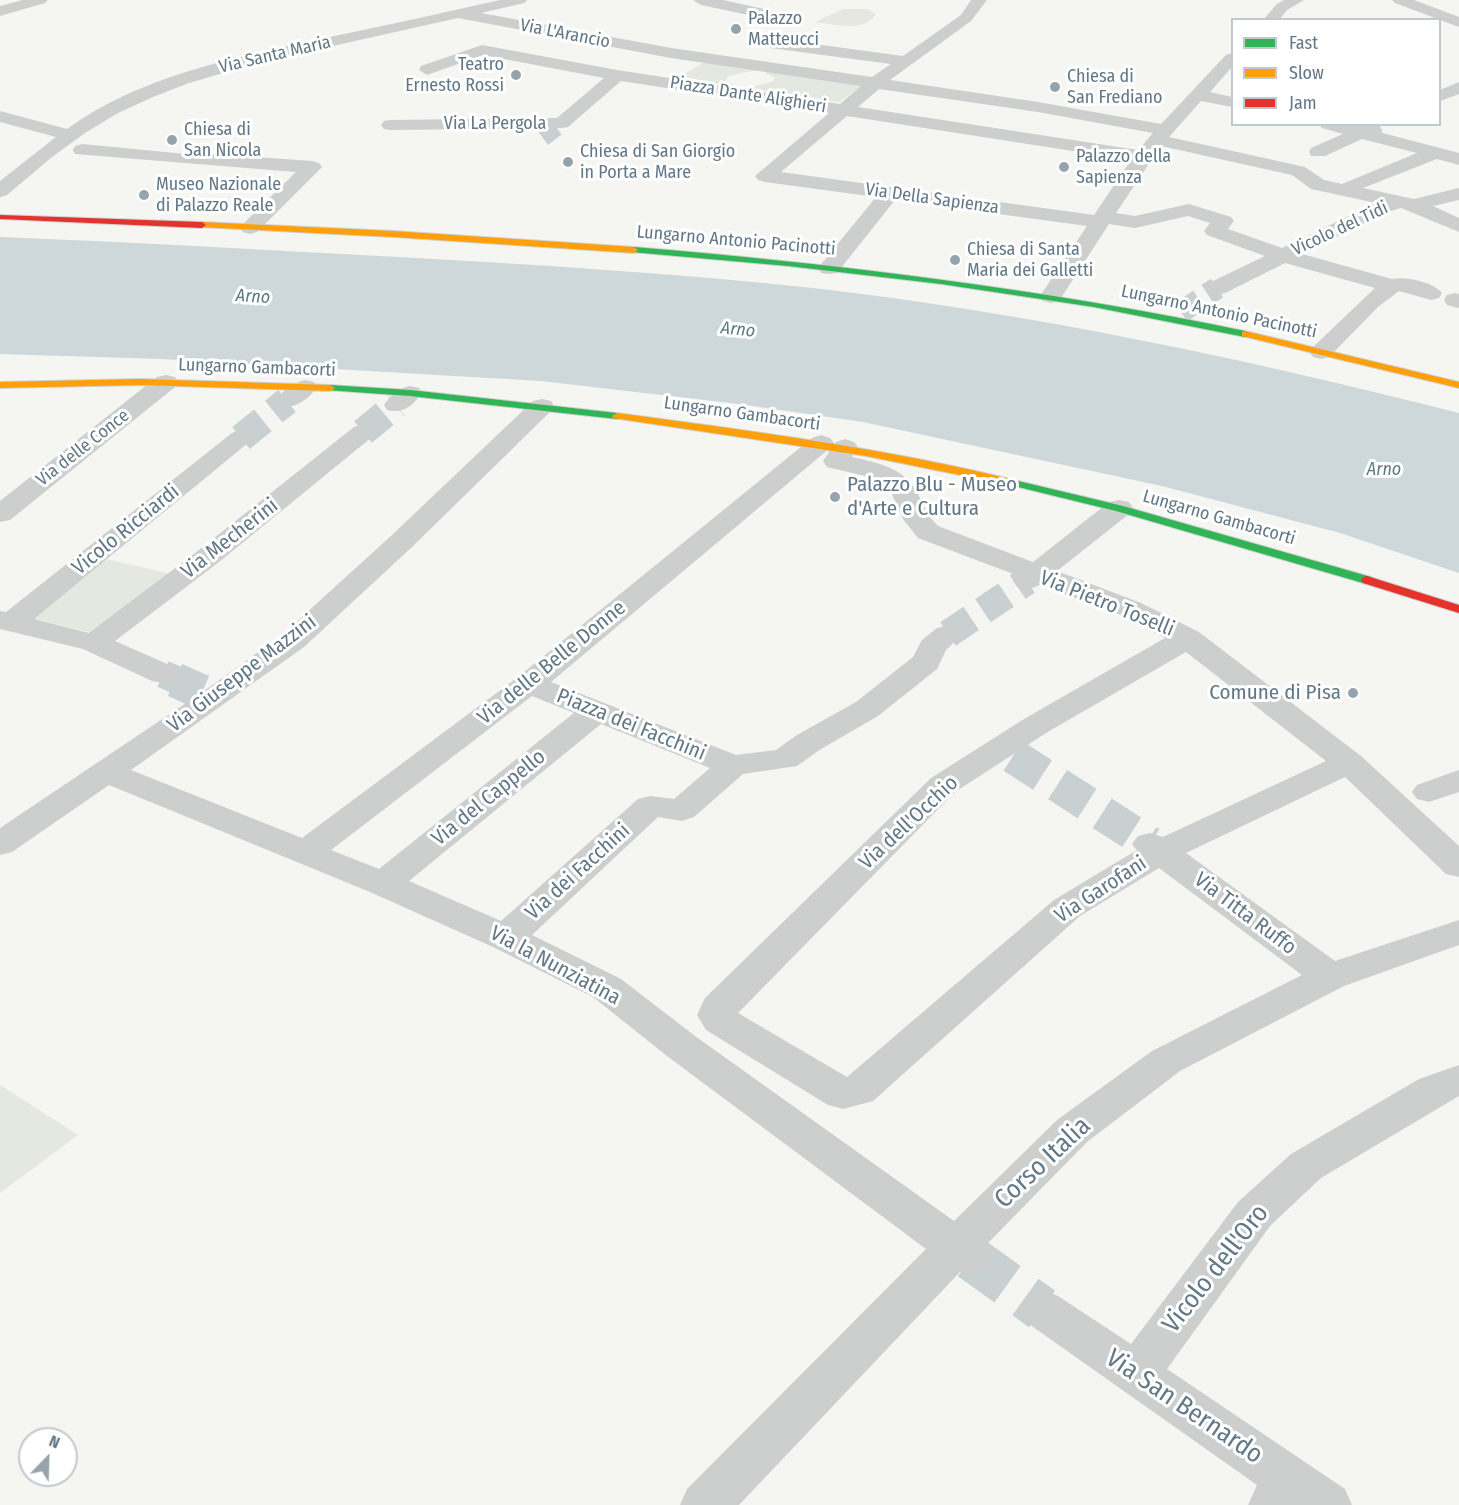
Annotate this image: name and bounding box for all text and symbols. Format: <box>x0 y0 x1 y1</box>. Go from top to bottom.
place label: Palazzo Matteucci <box>748 8 819 50</box>
street label: Via L'Arancio <box>518 15 612 53</box>
legend <box>1231 18 1441 126</box>
marker: Palazzo Matteucci <box>729 22 743 36</box>
street label: Via Santa Maria <box>217 32 333 78</box>
text: Fast <box>1289 32 1318 54</box>
place label: Teatro Ernesto Rossi <box>405 54 504 97</box>
text: Slow <box>1289 62 1324 84</box>
place label: Chiesa di San Frediano <box>1067 66 1162 109</box>
marker: Teatro Ernesto Rossi <box>509 68 523 82</box>
street label: Piazza Dante Alighieri <box>668 72 828 118</box>
marker: Chiesa di San Frediano <box>1048 80 1062 94</box>
text: Jam <box>1289 92 1317 114</box>
street label: Via La Pergola <box>444 113 546 135</box>
place label: Chiesa di San Nicola <box>184 119 261 162</box>
marker: Chiesa di San Nicola <box>165 133 179 147</box>
place label: Chiesa di San Giorgio in Porta a Mare <box>580 141 735 184</box>
place label: Palazzo della Sapienza <box>1076 146 1171 188</box>
marker: Chiesa di San Giorgio in Porta a Mare <box>561 155 575 169</box>
marker: Palazzo della Sapienza <box>1057 160 1071 174</box>
place label: Museo Nazionale di Palazzo Reale <box>156 174 281 216</box>
street label: Via Della Sapienza <box>864 179 1000 219</box>
marker: Museo Nazionale di Palazzo Reale <box>137 188 151 202</box>
street label: Vicolo del Tidi <box>1289 197 1391 261</box>
street label: Lungarno Antonio Pacinotti <box>636 222 836 260</box>
place label: Chiesa di Santa Maria dei Galletti <box>967 239 1093 282</box>
marker: Chiesa di Santa Maria dei Galletti <box>948 253 962 267</box>
street label: Lungarno Antonio Pacinotti <box>1119 281 1319 343</box>
water label: Arno <box>235 285 271 309</box>
water label: Arno <box>720 317 756 343</box>
street label: Lungarno Gambacorti <box>178 354 336 382</box>
street label: Lungarno Gambacorti <box>662 392 822 436</box>
street label: Via delle Conce <box>32 405 134 491</box>
water label: Arno <box>1367 459 1401 481</box>
place label: Palazzo Blu - Museo d'Arte e Cultura <box>847 472 1017 522</box>
street label: Vicolo Ricciardi <box>67 479 185 581</box>
street label: Lungarno Gambacorti <box>1140 486 1298 550</box>
marker: Palazzo Blu - Museo d'Arte e Cultura <box>828 490 842 504</box>
street label: Via Mecherini <box>177 493 283 585</box>
street label: Via Pietro Toselli <box>1036 566 1178 642</box>
street label: Via delle Belle Donne <box>473 596 631 730</box>
street label: Via Giuseppe Mazzini <box>163 610 321 738</box>
place label: Comune di Pisa <box>1209 680 1341 706</box>
street label: Piazza dei Facchini <box>553 684 709 766</box>
marker: Comune di Pisa <box>1346 686 1360 700</box>
street label: Via del Cappello <box>427 745 551 851</box>
street label: Via dell'Occhio <box>854 771 964 875</box>
street label: Via dei Facchini <box>521 819 635 925</box>
street label: Via Garofani <box>1051 851 1151 929</box>
street label: Via Titta Ruffo <box>1189 867 1301 961</box>
street label: Via la Nunziatina <box>485 921 625 1011</box>
street label: Corso Italia <box>989 1111 1097 1215</box>
street label: Vicolo dell'Oro <box>1156 1199 1276 1339</box>
street label: Via San Bernardo <box>1100 1343 1268 1471</box>
north arrow <box>18 1427 78 1487</box>
text: N <box>46 1431 63 1452</box>

